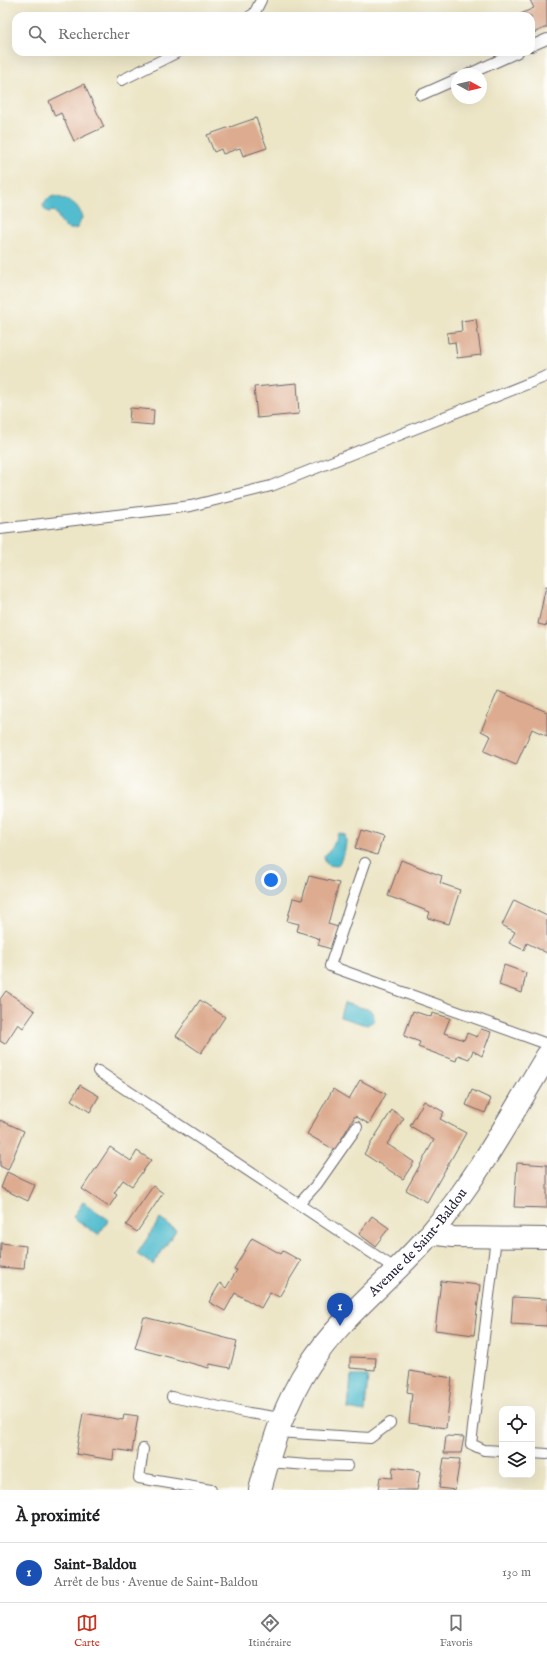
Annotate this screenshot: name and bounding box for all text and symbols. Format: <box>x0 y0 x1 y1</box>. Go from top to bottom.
search box <box>12 12 535 56</box>
icon: search <box>26 23 48 45</box>
text: Rechercher <box>58 25 130 44</box>
north arrow <box>451 68 487 104</box>
your location <box>261 870 281 890</box>
street label: Avenue de Saint-Baldou <box>364 1185 471 1301</box>
pin: 1 <box>327 1293 353 1326</box>
map controls <box>499 1406 535 1478</box>
button: locate <box>499 1406 535 1442</box>
button: layers <box>499 1442 535 1478</box>
text: À proximité <box>16 1506 100 1527</box>
text: Saint-Baldou <box>54 1555 137 1574</box>
text: 1 <box>27 1564 31 1581</box>
text: 130 m <box>502 1564 531 1581</box>
text: Arrêt de bus · Avenue de Saint-Baldou <box>54 1574 258 1591</box>
tab: Carte <box>74 1612 100 1650</box>
tab: Itinéraire <box>248 1612 291 1650</box>
tab: Favoris <box>440 1612 473 1650</box>

